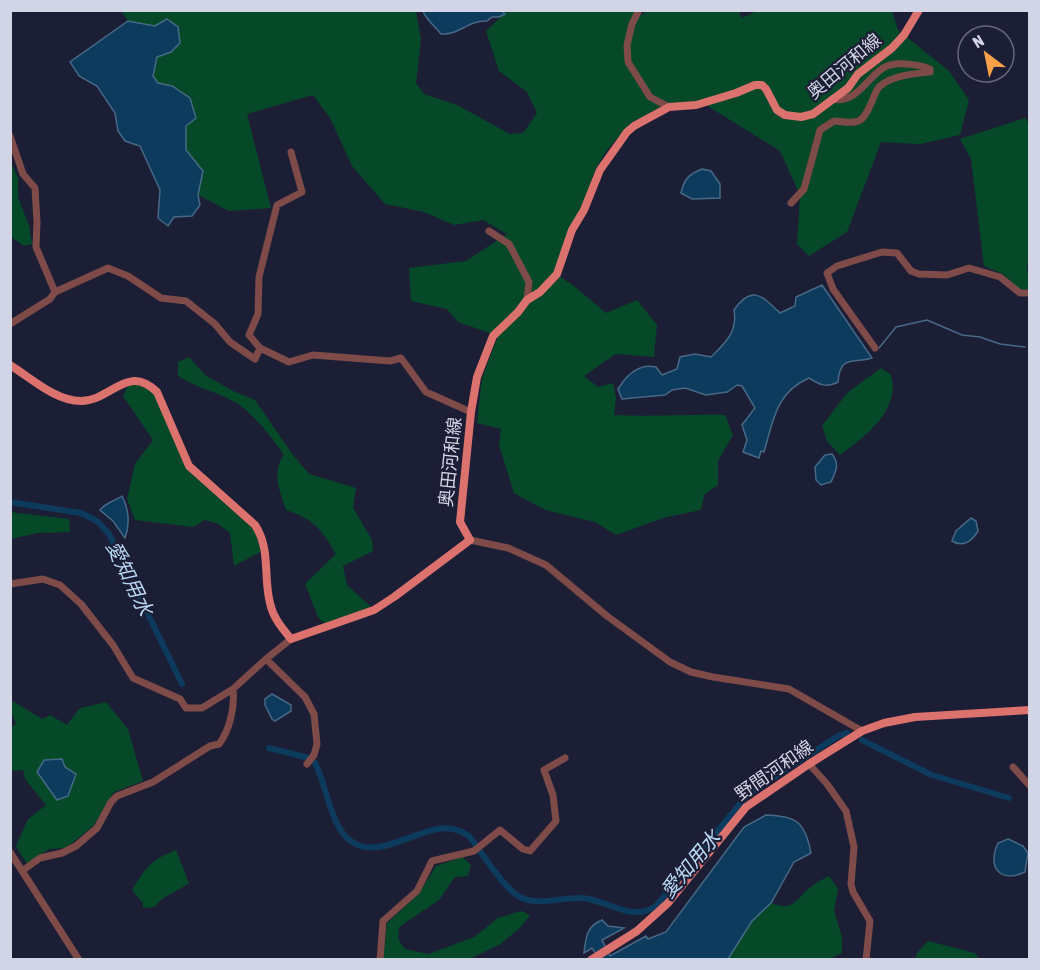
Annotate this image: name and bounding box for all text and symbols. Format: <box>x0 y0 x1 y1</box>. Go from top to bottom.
north arrow <box>956 24 1016 84</box>
street label: 奥田河和線 <box>803 29 885 103</box>
text: N <box>969 31 987 51</box>
street label: 奥田河和線 <box>435 416 465 508</box>
water label: 愛知用水 <box>102 537 159 621</box>
street label: 野間河和線 <box>731 736 817 804</box>
water label: 愛知用水 <box>655 824 726 902</box>

